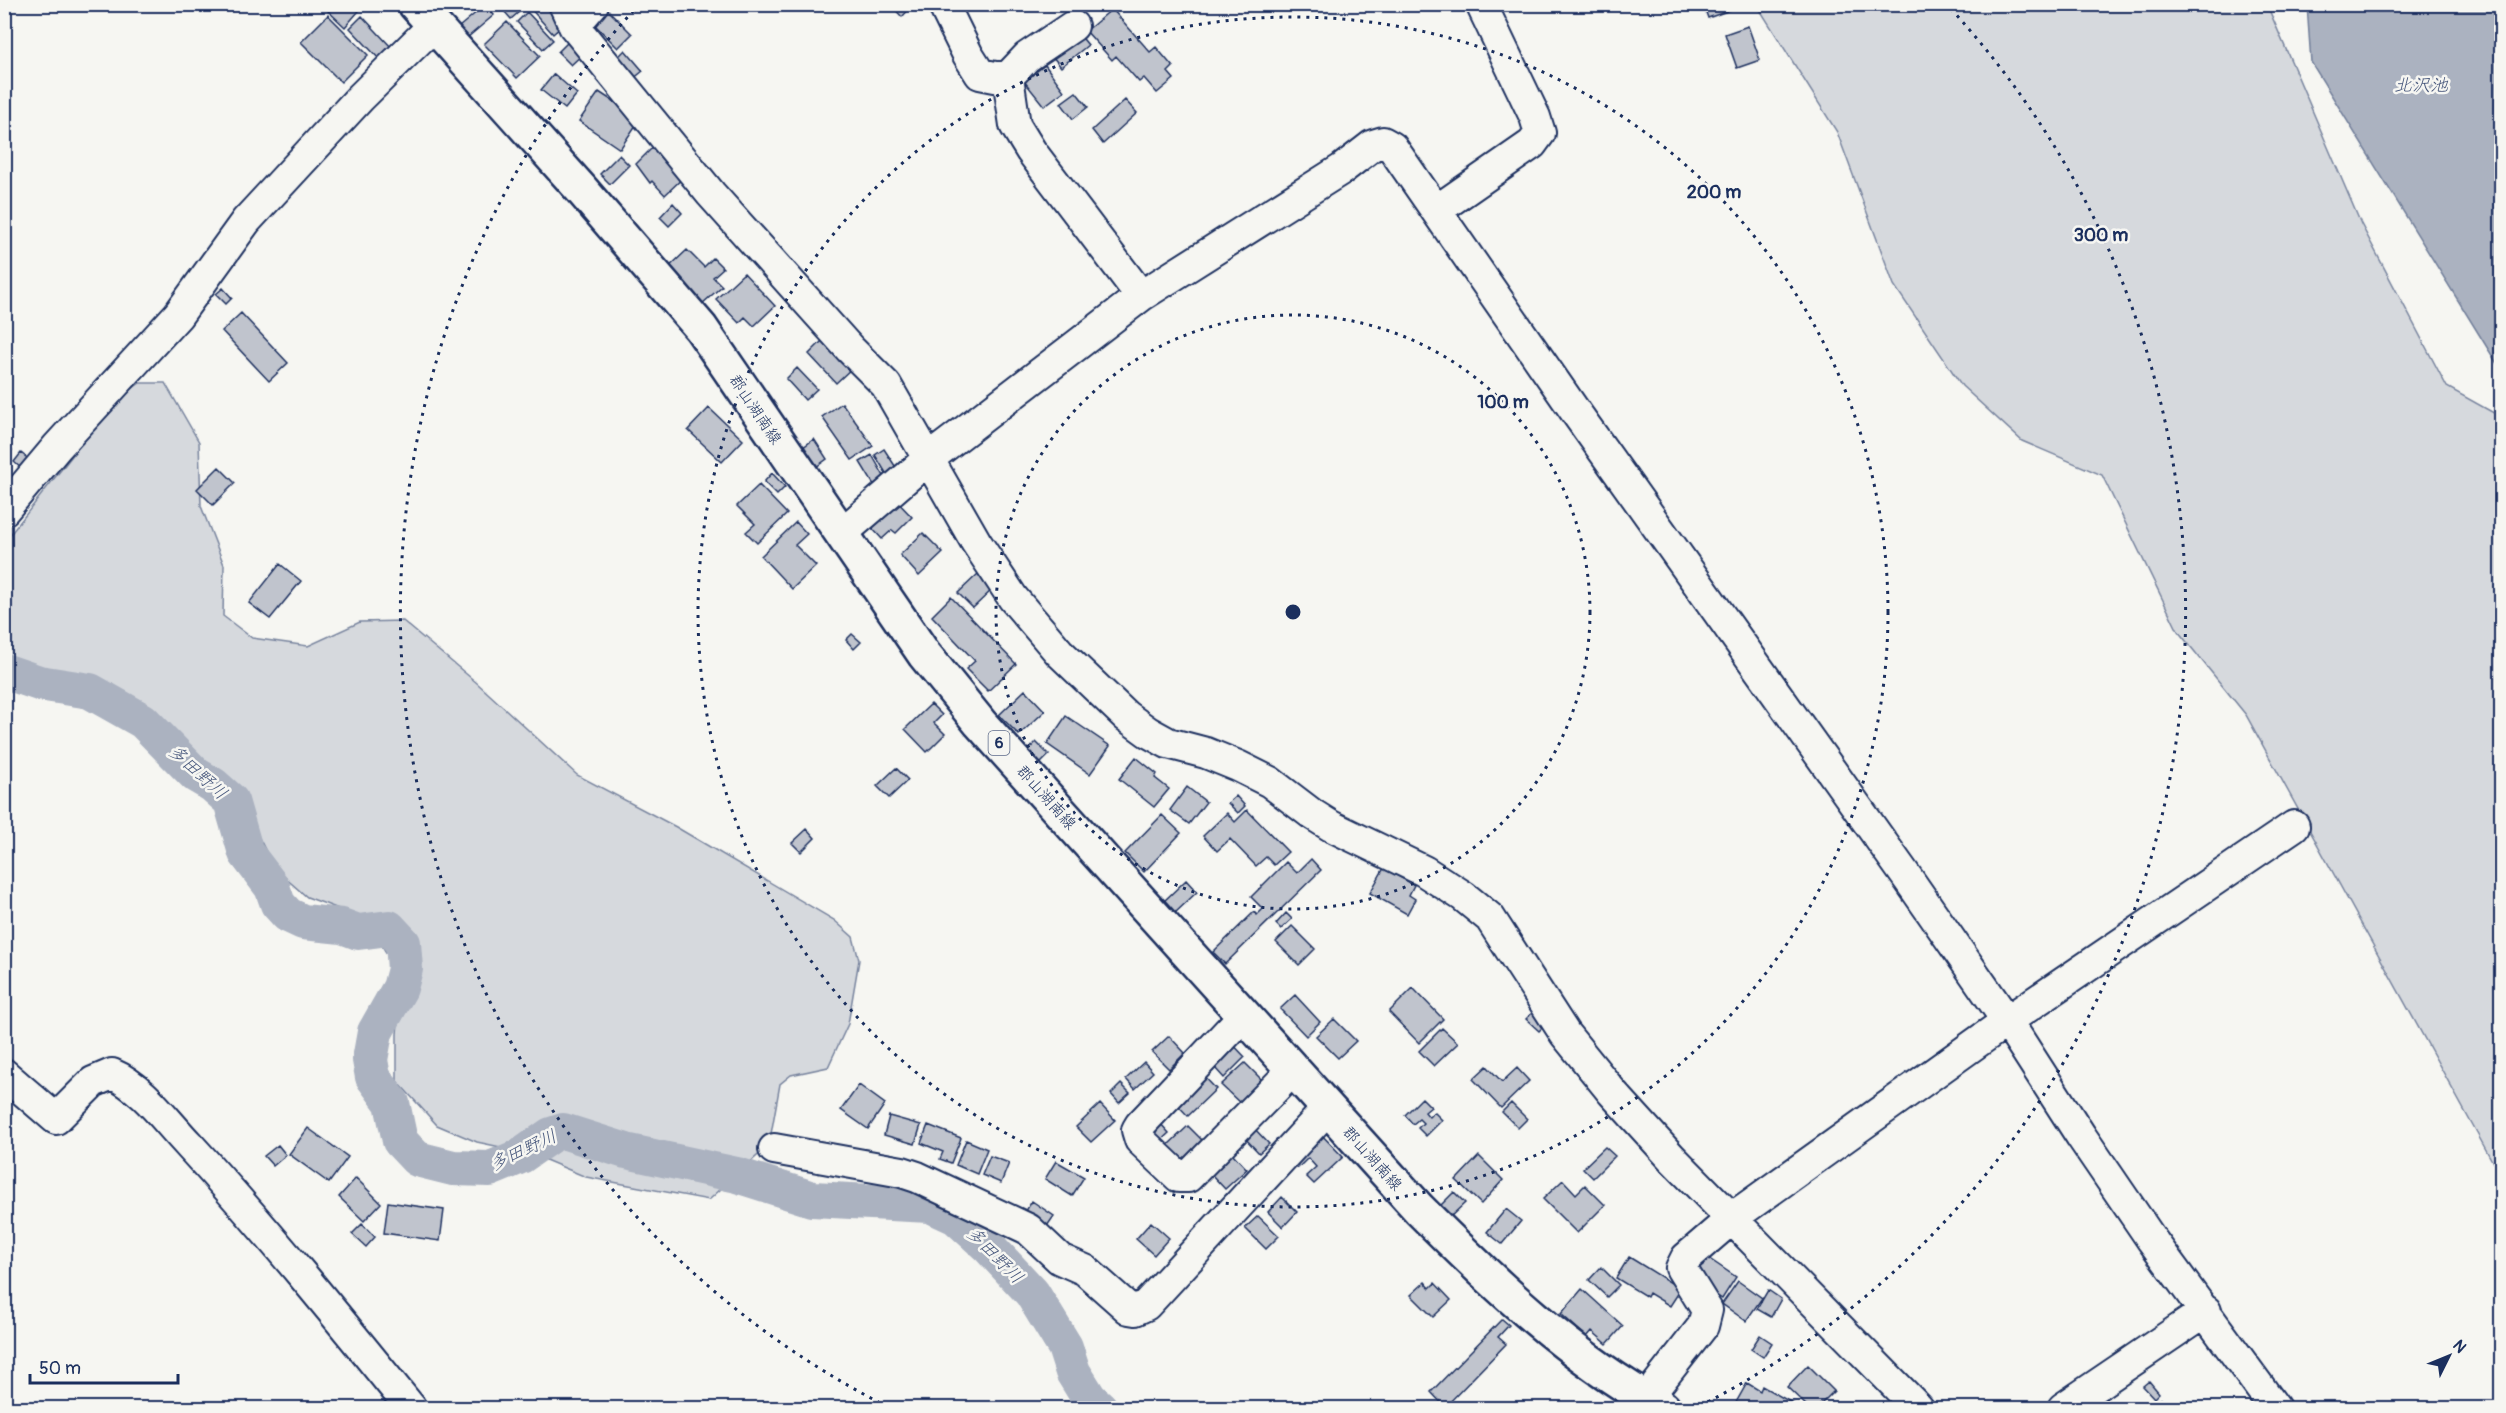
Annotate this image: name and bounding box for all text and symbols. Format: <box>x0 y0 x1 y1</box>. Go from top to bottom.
water label: 北沢池 <box>2394 74 2449 97</box>
text: 200 m <box>1687 181 1741 204</box>
text: 300 m <box>2074 224 2128 247</box>
street label: 郡山湖南線 <box>725 371 786 448</box>
text: 100 m <box>1477 391 1529 414</box>
centre of rings <box>1283 602 1303 622</box>
road number: 6 <box>988 731 1010 755</box>
water label: 多田野川 <box>163 740 232 805</box>
street label: 郡山湖南線 <box>1012 761 1080 834</box>
street label: 郡山湖南線 <box>1338 1122 1406 1195</box>
water label: 多田野川 <box>486 1125 561 1176</box>
water label: 多田野川 <box>961 1222 1028 1289</box>
north arrow <box>2419 1326 2479 1386</box>
text: N <box>2448 1336 2470 1357</box>
scale bar <box>30 1347 178 1385</box>
text: 50 m <box>39 1357 81 1380</box>

